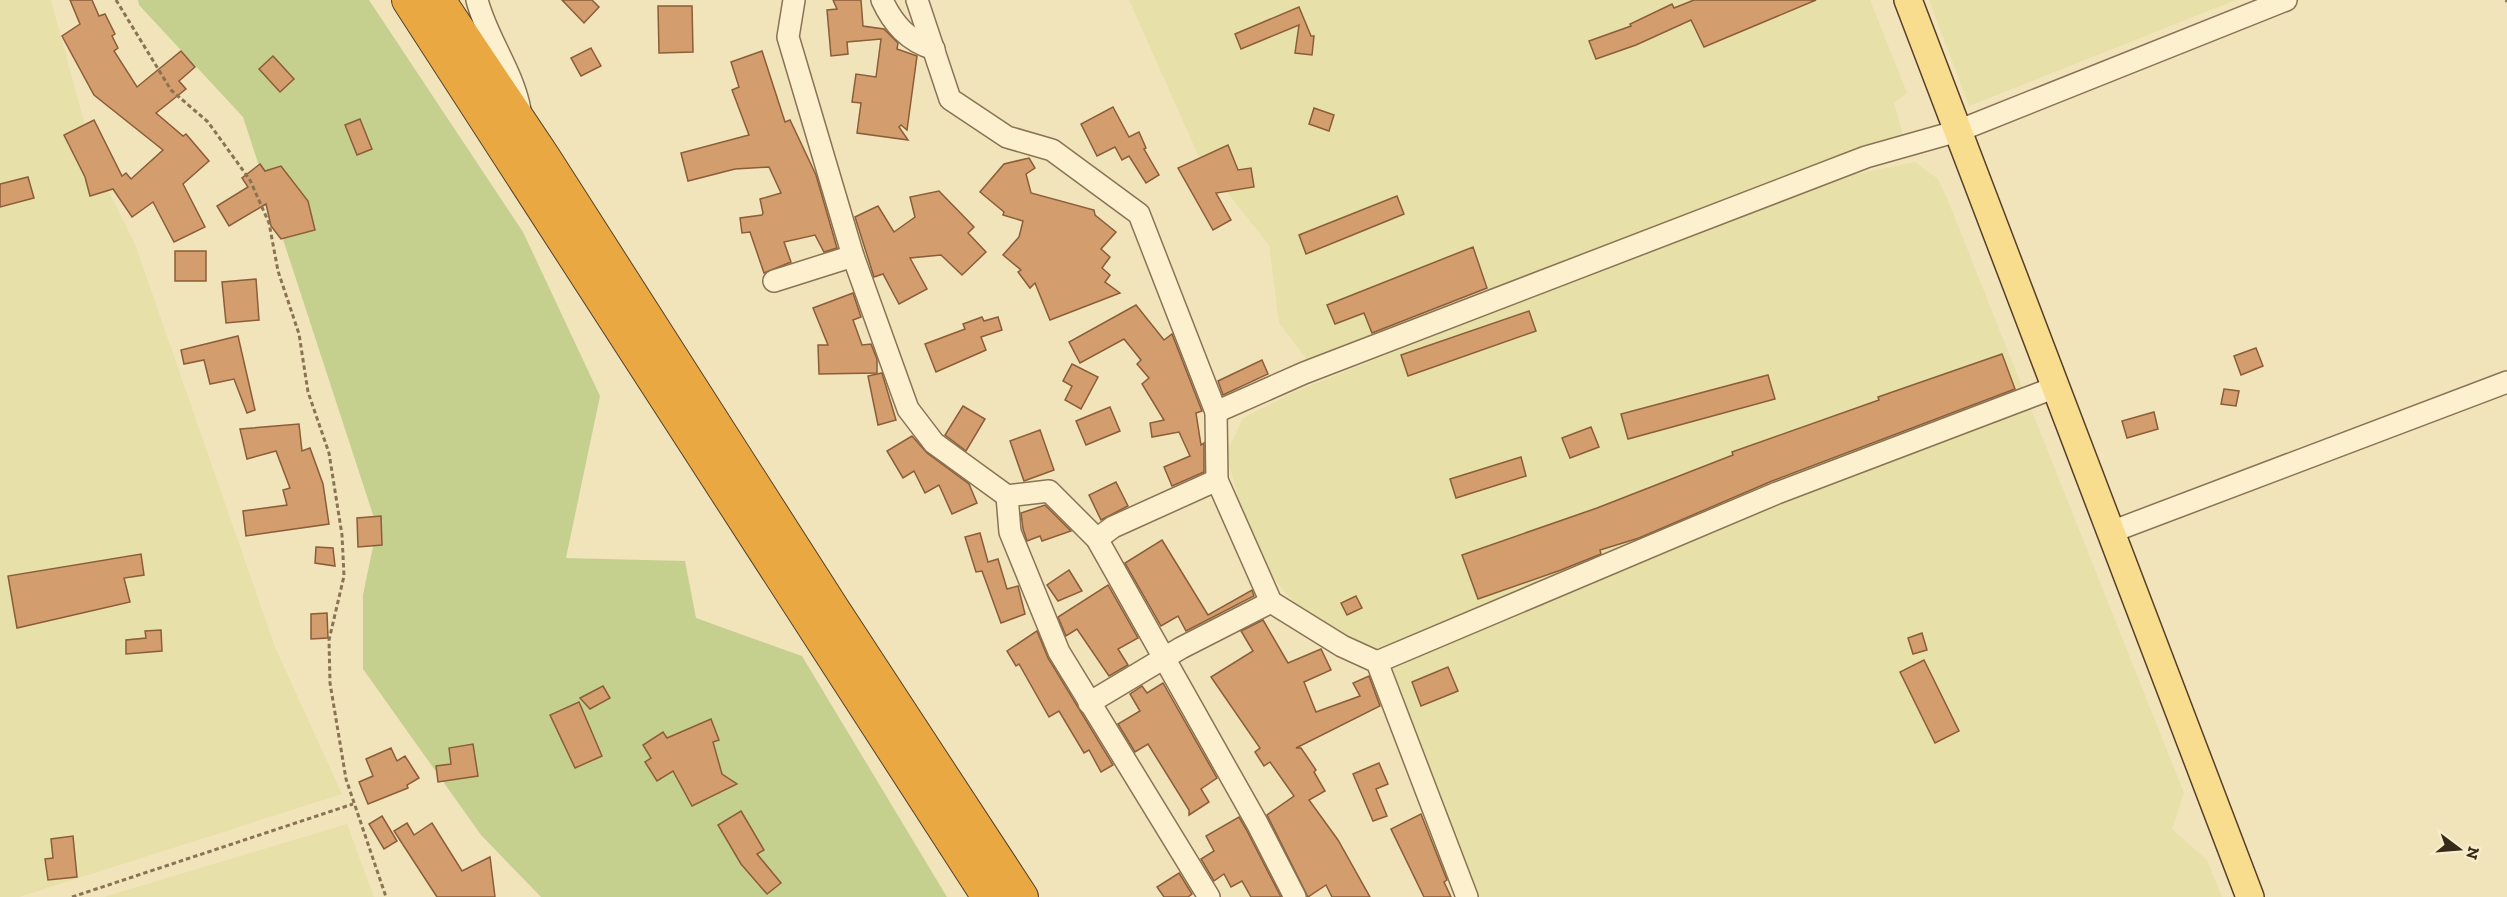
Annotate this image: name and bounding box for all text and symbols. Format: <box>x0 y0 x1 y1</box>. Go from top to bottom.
north arrow <box>2429 819 2489 879</box>
text: N <box>2462 845 2484 861</box>

